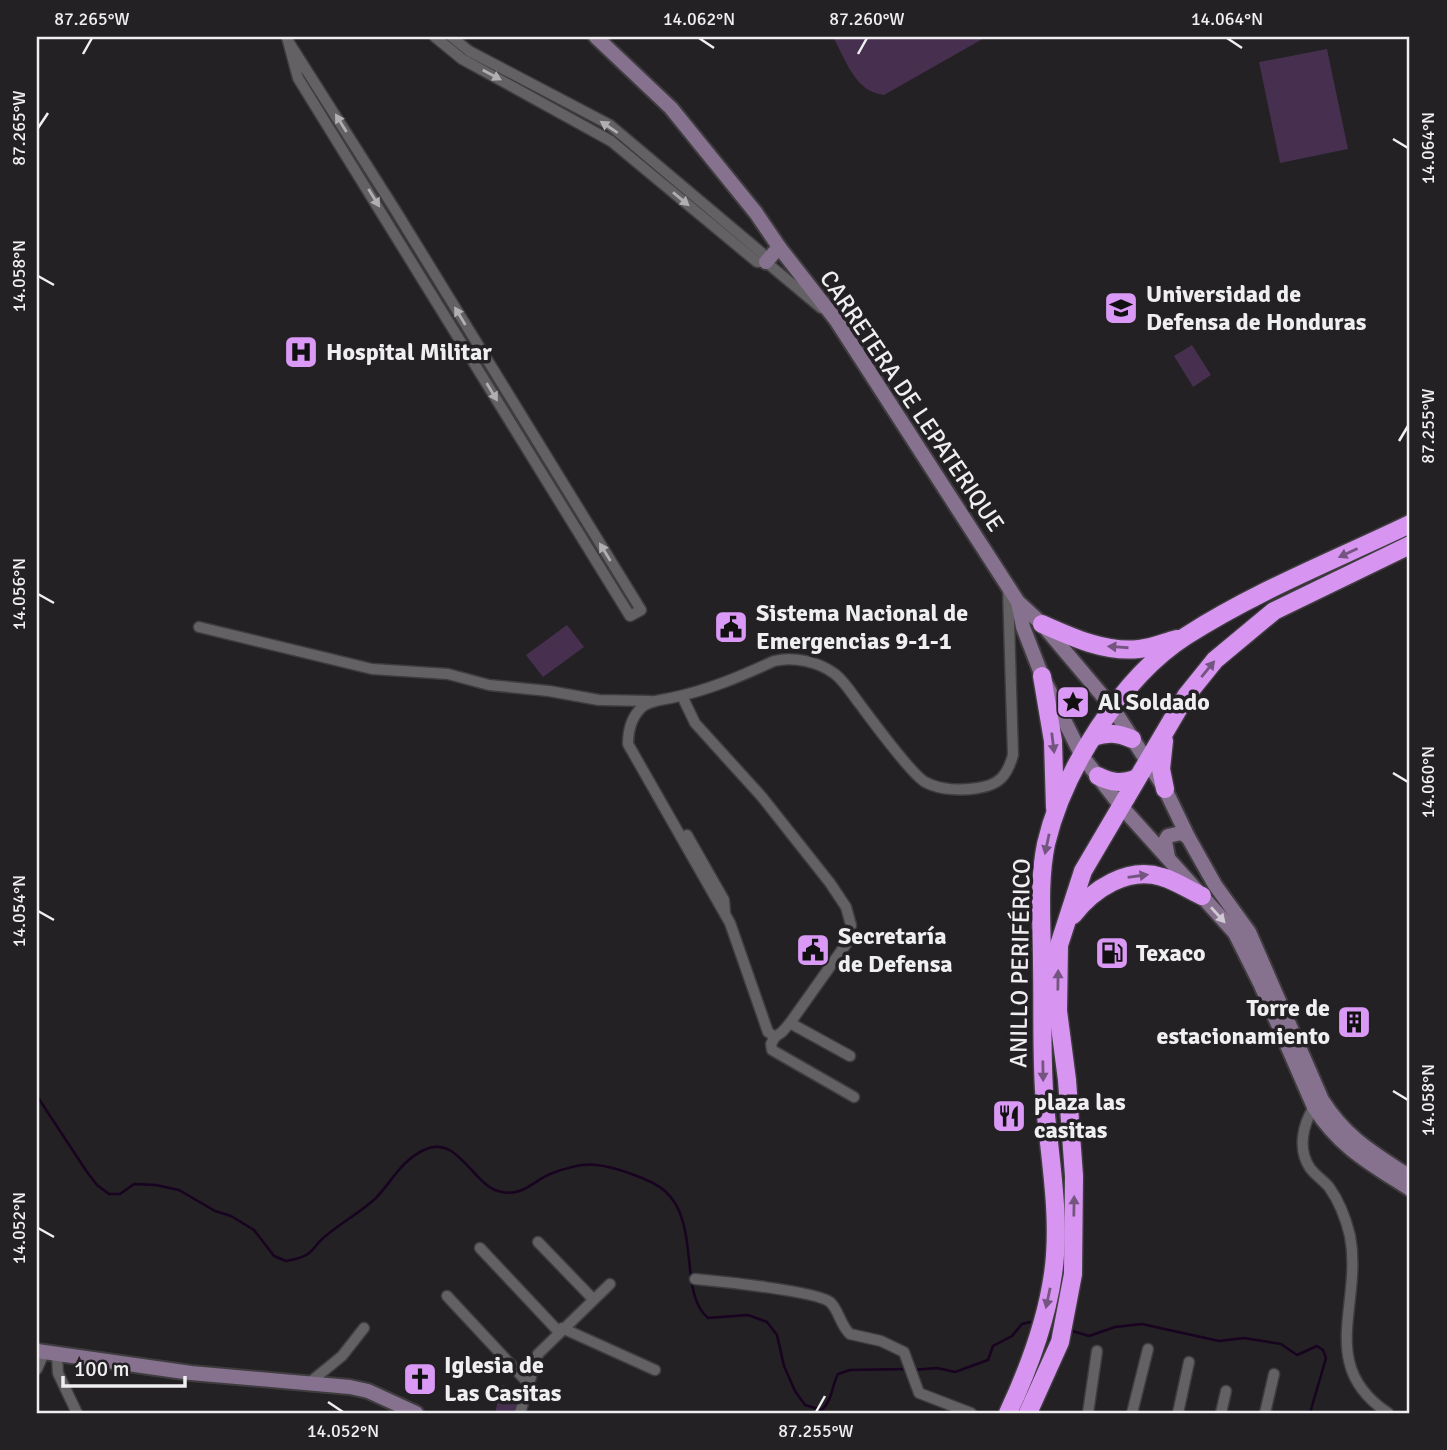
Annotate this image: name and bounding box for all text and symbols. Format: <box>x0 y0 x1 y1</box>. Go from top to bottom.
text: 87.265°W <box>54 8 130 30</box>
text: 14.062°N <box>663 8 735 30</box>
text: 87.260°W <box>829 8 905 30</box>
text: 14.064°N <box>1191 8 1263 30</box>
one-way arrow <box>482 69 501 81</box>
text: 87.265°W <box>8 90 30 166</box>
text: 14.064°N <box>1417 112 1439 184</box>
one-way arrow <box>334 113 347 132</box>
one-way arrow <box>599 120 619 133</box>
one-way arrow <box>367 188 380 207</box>
one-way arrow <box>672 191 690 207</box>
text: 14.058°N <box>8 240 30 312</box>
street label: CARRETERA DE LEPATERIQUE <box>813 264 1011 538</box>
place label: Universidad de Defensa de Honduras <box>1146 279 1367 337</box>
school or university icon: Universidad de Defensa de Honduras <box>1102 289 1140 327</box>
one-way arrow <box>454 307 466 326</box>
hospital icon: Hospital Militar <box>282 333 320 371</box>
place label: Hospital Militar <box>326 337 492 367</box>
one-way arrow <box>486 383 499 402</box>
text: 87.255°W <box>1417 388 1439 464</box>
one-way arrow <box>599 542 612 561</box>
one-way arrow <box>1338 548 1359 559</box>
text: 14.056°N <box>8 558 30 630</box>
place label: Sistema Nacional de Emergencias 9-1-1 <box>756 598 968 656</box>
public building icon: Sistema Nacional de Emergencias 9-1-1 <box>712 608 750 646</box>
one-way arrow <box>1106 641 1128 652</box>
one-way arrow <box>1200 660 1215 678</box>
place icon: Al Soldado <box>1054 683 1092 721</box>
place label: Al Soldado <box>1098 687 1210 717</box>
one-way arrow <box>1047 732 1058 754</box>
text: 14.060°N <box>1417 746 1439 818</box>
one-way arrow <box>1042 833 1053 855</box>
street label: ANILLO PERIFÉRICO <box>1003 858 1037 1068</box>
one-way arrow <box>1127 870 1149 881</box>
text: 14.054°N <box>8 875 30 947</box>
one-way arrow <box>1210 906 1226 923</box>
place label: Secretaría de Defensa <box>838 921 953 979</box>
public building icon: Secretaría de Defensa <box>794 931 832 969</box>
fuel station icon: Texaco <box>1093 934 1131 972</box>
place label: Texaco <box>1136 938 1206 968</box>
one-way arrow <box>1053 969 1064 991</box>
place label: Torre de estacionamiento <box>1157 993 1330 1051</box>
building icon: Torre de estacionamiento <box>1335 1003 1373 1041</box>
one-way arrow <box>1038 1061 1049 1083</box>
text: 14.058°N <box>1417 1064 1439 1136</box>
place label: plaza las casitas <box>1034 1087 1126 1145</box>
restaurant icon: plaza las casitas <box>990 1097 1028 1135</box>
text: 14.052°N <box>8 1192 30 1264</box>
one-way arrow <box>1068 1195 1080 1217</box>
one-way arrow <box>1042 1287 1053 1309</box>
scale bar <box>63 1345 186 1389</box>
place label: Iglesia de Las Casitas <box>444 1350 562 1408</box>
text: 100 m <box>74 1356 129 1382</box>
church icon: Iglesia de Las Casitas <box>401 1360 439 1398</box>
text: 14.052°N <box>307 1420 379 1442</box>
text: 87.255°W <box>778 1420 854 1442</box>

